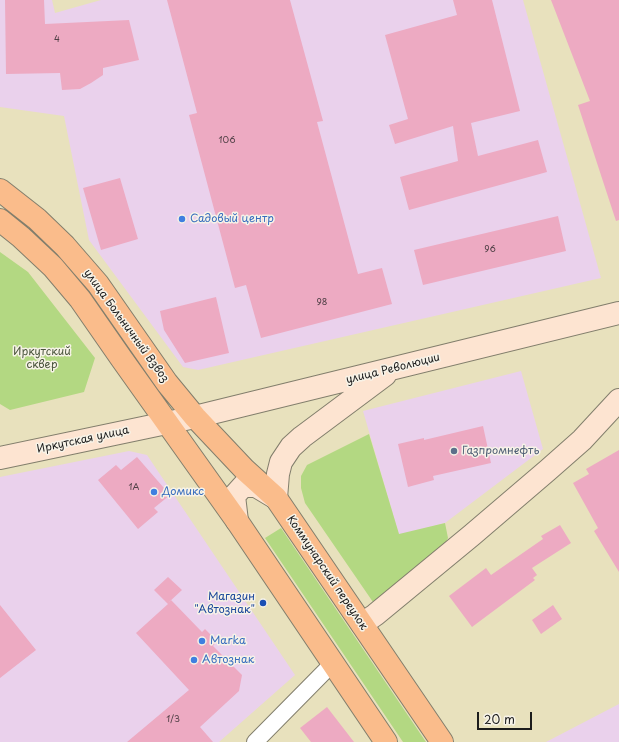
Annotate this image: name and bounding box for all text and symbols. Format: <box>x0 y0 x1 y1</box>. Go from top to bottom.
house number: 4 <box>54 35 60 45</box>
house number: 106 <box>219 136 235 146</box>
place label: Садовый центр <box>190 212 274 226</box>
marker: Садовый центр <box>177 214 187 224</box>
house number: 96 <box>484 245 496 255</box>
street label: улица Больничный Взвоз <box>81 267 171 385</box>
house number: 98 <box>317 298 327 308</box>
park label: Иркутский сквер <box>13 345 71 371</box>
street label: улица Революции <box>345 351 441 387</box>
street label: Иркутская улица <box>36 424 130 456</box>
place label: Газпромнефть <box>462 444 539 458</box>
marker: Газпромнефть <box>449 446 459 456</box>
house number: 1А <box>129 483 139 493</box>
place label: Домикс <box>162 485 204 499</box>
marker: Домикс <box>149 487 159 497</box>
street label: Коммунарский переулок <box>284 513 370 633</box>
place label: Магазин "Автознак" <box>194 590 255 616</box>
marker: Магазин "Автознак" <box>258 598 268 608</box>
place label: Marka <box>210 634 246 648</box>
marker: Marka <box>197 636 207 646</box>
place label: Автознак <box>202 653 254 667</box>
marker: Автознак <box>189 655 199 665</box>
scale bar <box>479 704 534 730</box>
text: 20 m <box>484 710 515 728</box>
house number: 1/3 <box>166 715 180 725</box>

